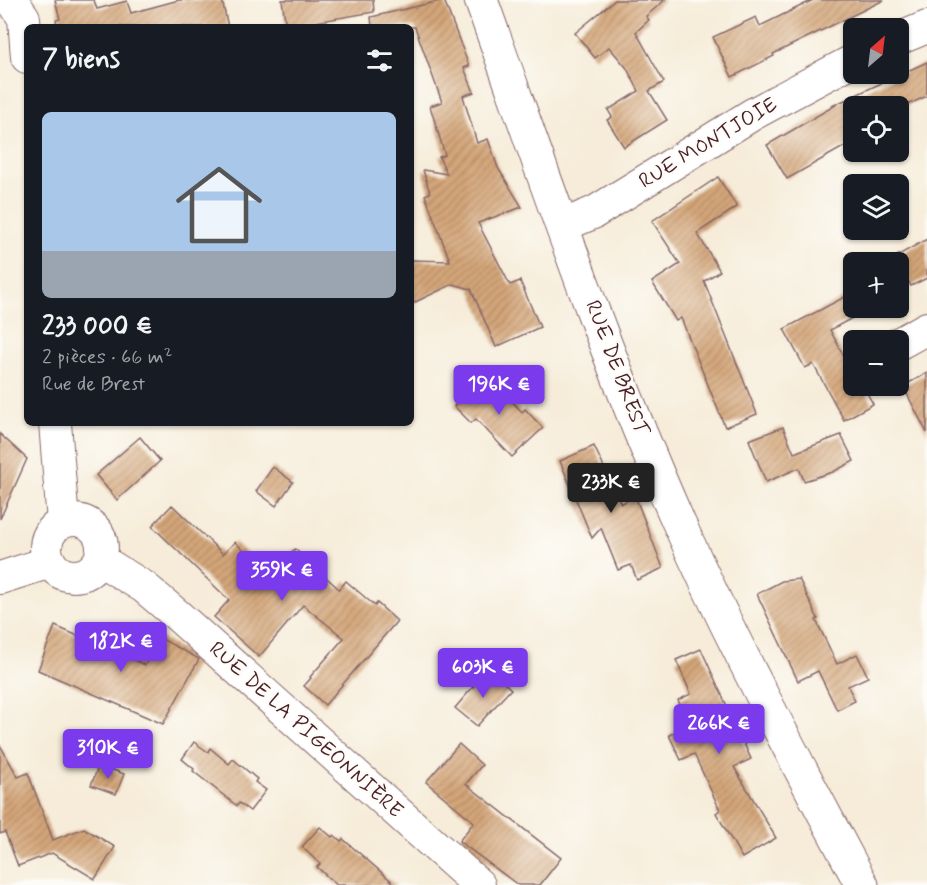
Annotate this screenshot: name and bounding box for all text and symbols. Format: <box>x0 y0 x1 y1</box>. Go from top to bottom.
north arrow <box>843 18 909 84</box>
map controls <box>843 18 909 396</box>
text: 7 biens <box>42 43 120 77</box>
icon: filters <box>363 44 396 77</box>
street label: RUE MONTJOIE <box>634 91 782 195</box>
button: locate <box>843 96 909 162</box>
icon: home <box>165 151 273 259</box>
button: layers <box>843 174 909 240</box>
button: + <box>843 252 909 318</box>
street label: RUE DE BREST <box>578 296 656 440</box>
text: 233 000 € <box>42 310 153 344</box>
button: − <box>843 330 909 396</box>
text: 2 pièces · 66 m² <box>42 344 172 371</box>
pin: 196K € <box>450 365 548 416</box>
text: Rue de Brest <box>42 371 145 398</box>
text: 196K € <box>468 371 530 398</box>
pin: 233K € <box>562 463 660 514</box>
text: 233K € <box>581 469 641 496</box>
pin: 359K € <box>233 551 331 602</box>
text: 359K € <box>251 557 313 584</box>
pin: 182K € <box>72 622 170 673</box>
text: 182K € <box>89 628 153 655</box>
street label: RUE DE LA PIGEONNIÈRE <box>203 635 409 825</box>
pin: 603K € <box>434 648 532 699</box>
text: 603K € <box>452 654 514 681</box>
pin: 266K € <box>670 704 768 755</box>
text: 266K € <box>688 710 750 737</box>
pin: 310K € <box>59 729 157 780</box>
text: 310K € <box>77 735 139 762</box>

